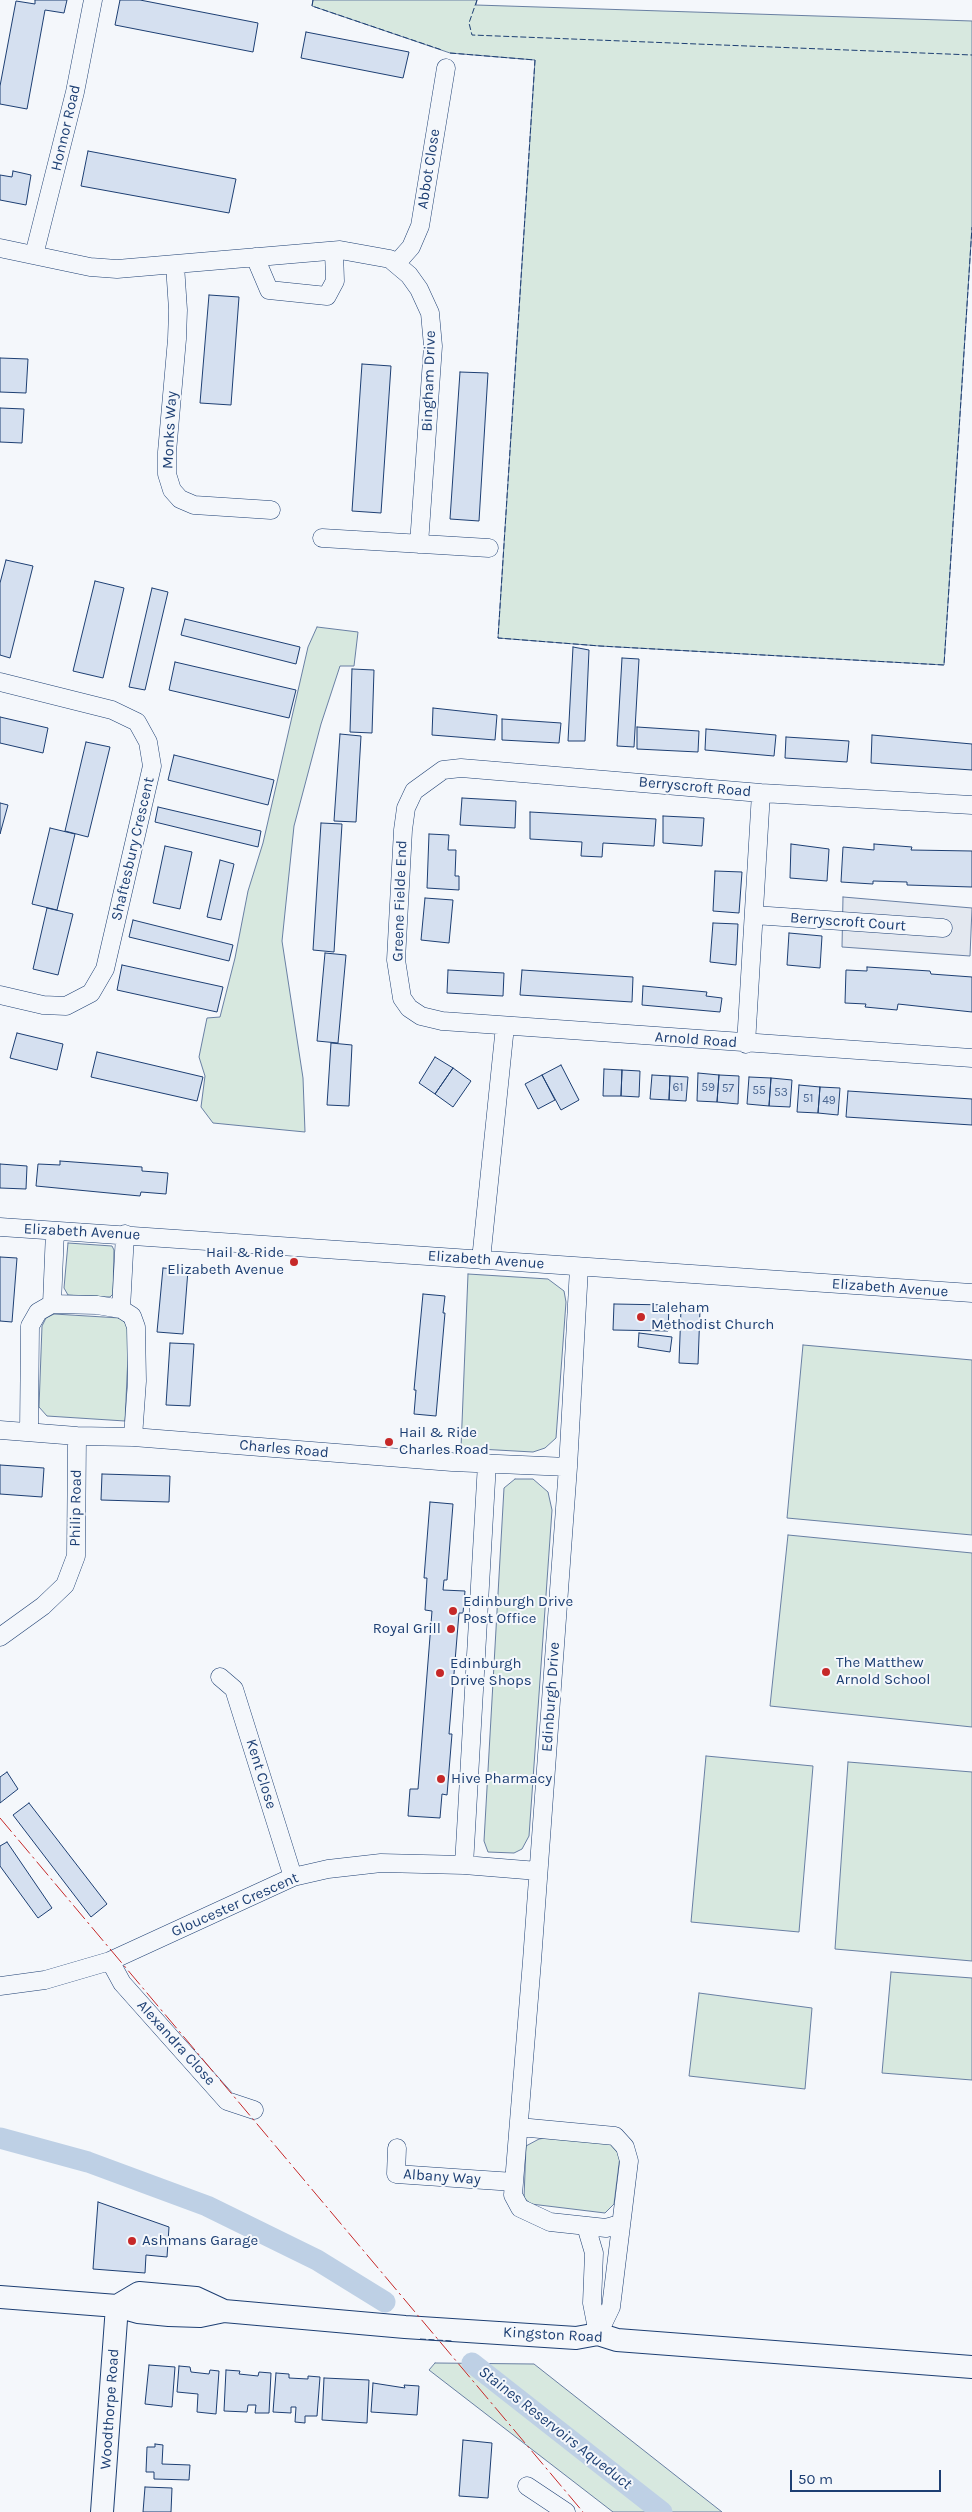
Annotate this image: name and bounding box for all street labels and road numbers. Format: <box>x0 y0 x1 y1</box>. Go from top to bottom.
street label: Honnor Road <box>47 83 85 173</box>
street label: Abbot Close <box>414 128 444 210</box>
street label: Bingham Drive <box>418 330 440 432</box>
street label: Monks Way <box>159 391 181 469</box>
street label: Berryscroft Road <box>638 773 752 801</box>
street label: Shaftesbury Crescent <box>108 775 158 923</box>
street label: Greene Fielde End <box>389 840 411 962</box>
street label: Berryscroft Court <box>790 909 906 935</box>
street label: Arnold Road <box>654 1028 738 1052</box>
street label: Elizabeth Avenue <box>23 1220 141 1244</box>
street label: Elizabeth Avenue <box>427 1247 545 1273</box>
street label: Elizabeth Avenue <box>831 1275 949 1301</box>
street label: Charles Road <box>238 1436 330 1462</box>
street label: Philip Road <box>66 1469 86 1547</box>
street label: Edinburgh Drive <box>538 1641 564 1753</box>
street label: Kent Close <box>242 1737 280 1811</box>
street label: Gloucester Crescent <box>169 1869 301 1941</box>
street label: Alexandra Close <box>133 1997 219 2089</box>
street label: Albany Way <box>403 2165 481 2189</box>
street label: Kingston Road <box>503 2323 603 2347</box>
street label: Woodthorpe Road <box>97 2348 123 2470</box>

